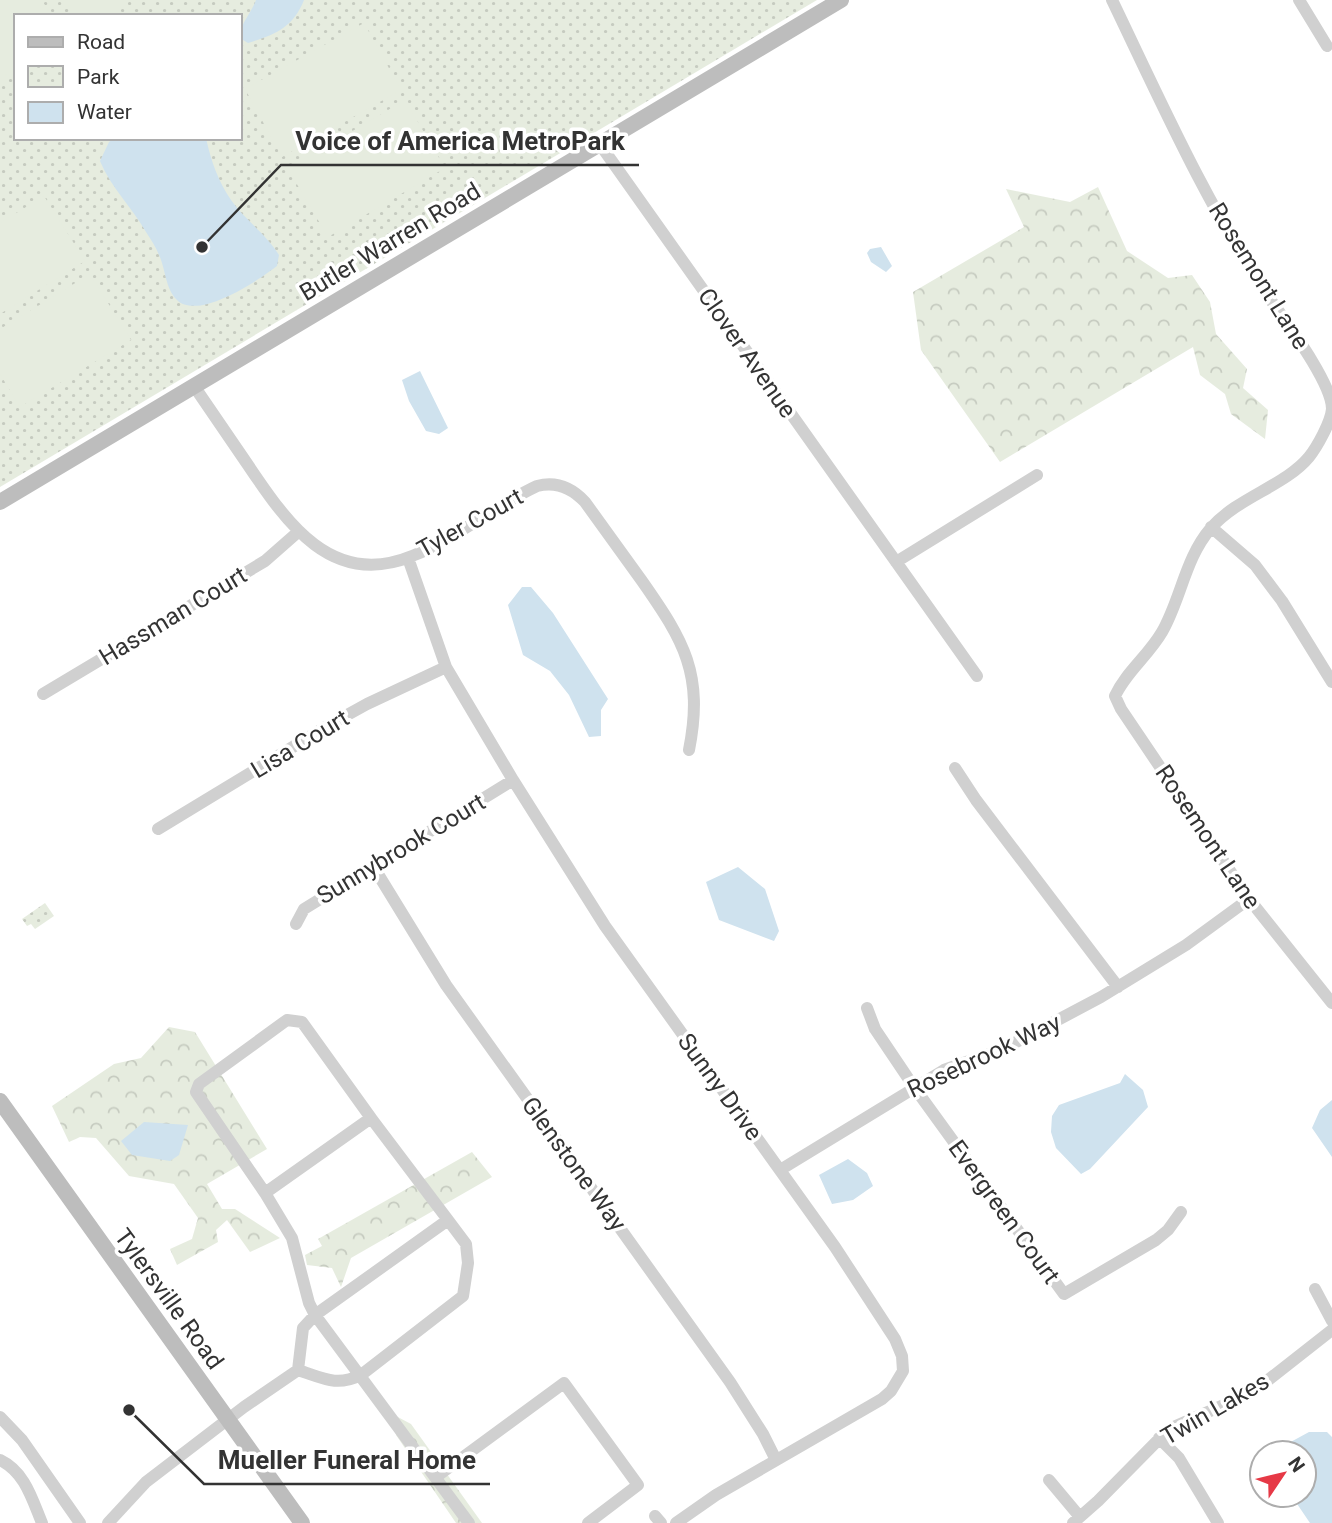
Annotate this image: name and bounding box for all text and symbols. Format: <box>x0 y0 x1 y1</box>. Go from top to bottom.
legend <box>14 14 242 140</box>
text: Road <box>77 30 125 54</box>
text: Park <box>77 65 120 89</box>
text: Water <box>77 100 132 124</box>
callout: Voice of America MetroPark <box>281 118 639 165</box>
text: Voice of America MetroPark <box>295 126 626 156</box>
street label: Butler Warren Road <box>295 177 485 307</box>
street label: Rosemont Lane <box>1203 198 1315 354</box>
street label: Clover Avenue <box>692 283 802 423</box>
street label: Tyler Court <box>412 482 528 564</box>
street label: Hassman Court <box>94 561 252 671</box>
street label: Lisa Court <box>246 704 354 784</box>
street label: Rosemont Lane <box>1150 760 1266 914</box>
street label: Sunnybrook Court <box>312 788 490 910</box>
street label: Rosebrook Way <box>903 1008 1066 1104</box>
street label: Sunny Drive <box>672 1028 768 1146</box>
street label: Glenstone Way <box>516 1091 632 1237</box>
street label: Evergreen Court <box>943 1135 1066 1289</box>
street label: Tylersville Road <box>109 1223 229 1375</box>
street label: Twin Lakes <box>1156 1367 1274 1451</box>
callout: Mueller Funeral Home <box>204 1437 490 1484</box>
north arrow <box>1248 1439 1318 1509</box>
text: Mueller Funeral Home <box>218 1445 476 1475</box>
text: N <box>1283 1452 1310 1477</box>

